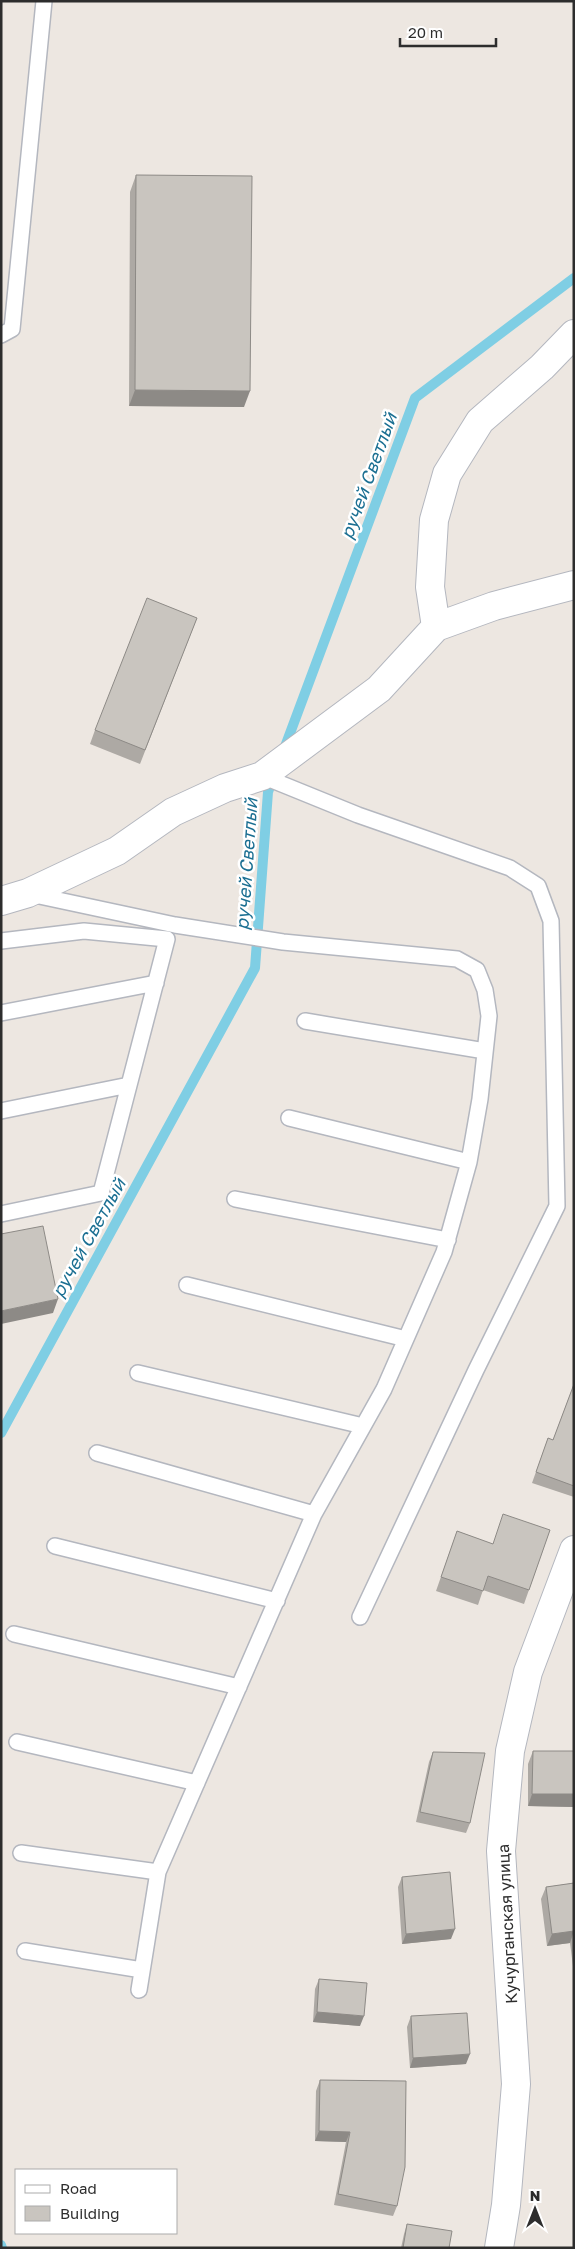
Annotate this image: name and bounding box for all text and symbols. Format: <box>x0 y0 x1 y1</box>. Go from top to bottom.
scale bar <box>400 15 496 47</box>
text: 20 m <box>408 23 443 41</box>
water label: ручей Светлый <box>335 409 401 542</box>
water label: ручей Светлый <box>230 796 262 931</box>
water label: ручей Светлый <box>46 1173 130 1301</box>
street label: Кучурганская улица <box>493 1844 521 2004</box>
legend <box>15 2169 178 2234</box>
text: Road <box>60 2179 97 2197</box>
north arrow <box>510 2184 560 2234</box>
text: N <box>530 2187 540 2204</box>
text: Building <box>60 2204 120 2222</box>

